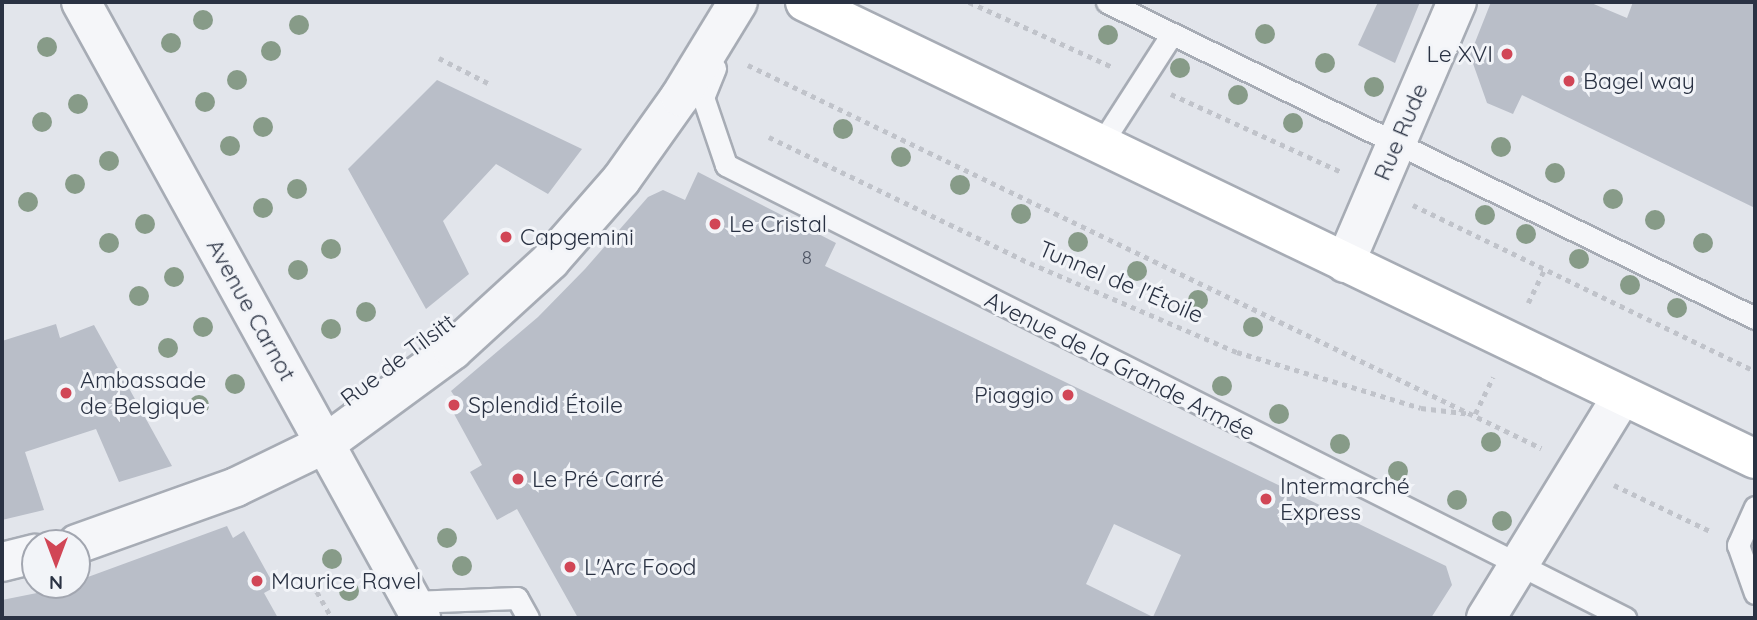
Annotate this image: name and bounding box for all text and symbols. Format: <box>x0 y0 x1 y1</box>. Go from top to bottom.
place label: Le XVI <box>1427 40 1493 68</box>
marker: Le XVI <box>1499 46 1515 62</box>
place label: Bagel way <box>1583 67 1695 95</box>
marker: Bagel way <box>1561 73 1577 89</box>
street label: Rue Rude <box>1368 79 1434 185</box>
place label: Le Cristal <box>729 210 827 238</box>
marker: Le Cristal <box>707 216 723 232</box>
place label: Capgemini <box>520 223 634 251</box>
marker: Capgemini <box>498 229 514 245</box>
street label: Avenue Carnot <box>201 234 301 386</box>
street label: Tunnel de l'Étoile <box>1035 235 1207 329</box>
house number: 8 <box>802 247 812 269</box>
street label: Avenue de la Grande Armée <box>980 286 1260 446</box>
street label: Rue de Tilsitt <box>335 308 461 412</box>
place label: Ambassade de Belgique <box>80 366 206 420</box>
place label: Piaggio <box>974 381 1054 409</box>
marker: Ambassade de Belgique <box>58 385 74 401</box>
marker: Piaggio <box>1060 387 1076 403</box>
place label: Splendid Étoile <box>468 391 623 419</box>
marker: Splendid Étoile <box>446 397 462 413</box>
place label: Le Pré Carré <box>532 465 664 493</box>
marker: Le Pré Carré <box>510 471 526 487</box>
place label: Intermarché Express <box>1280 472 1410 526</box>
marker: Intermarché Express <box>1258 491 1274 507</box>
north arrow <box>21 529 91 599</box>
place label: L'Arc Food <box>584 553 696 581</box>
marker: L'Arc Food <box>562 559 578 575</box>
place label: Maurice Ravel <box>271 567 421 595</box>
text: N <box>49 571 63 595</box>
marker: Maurice Ravel <box>249 573 265 589</box>

